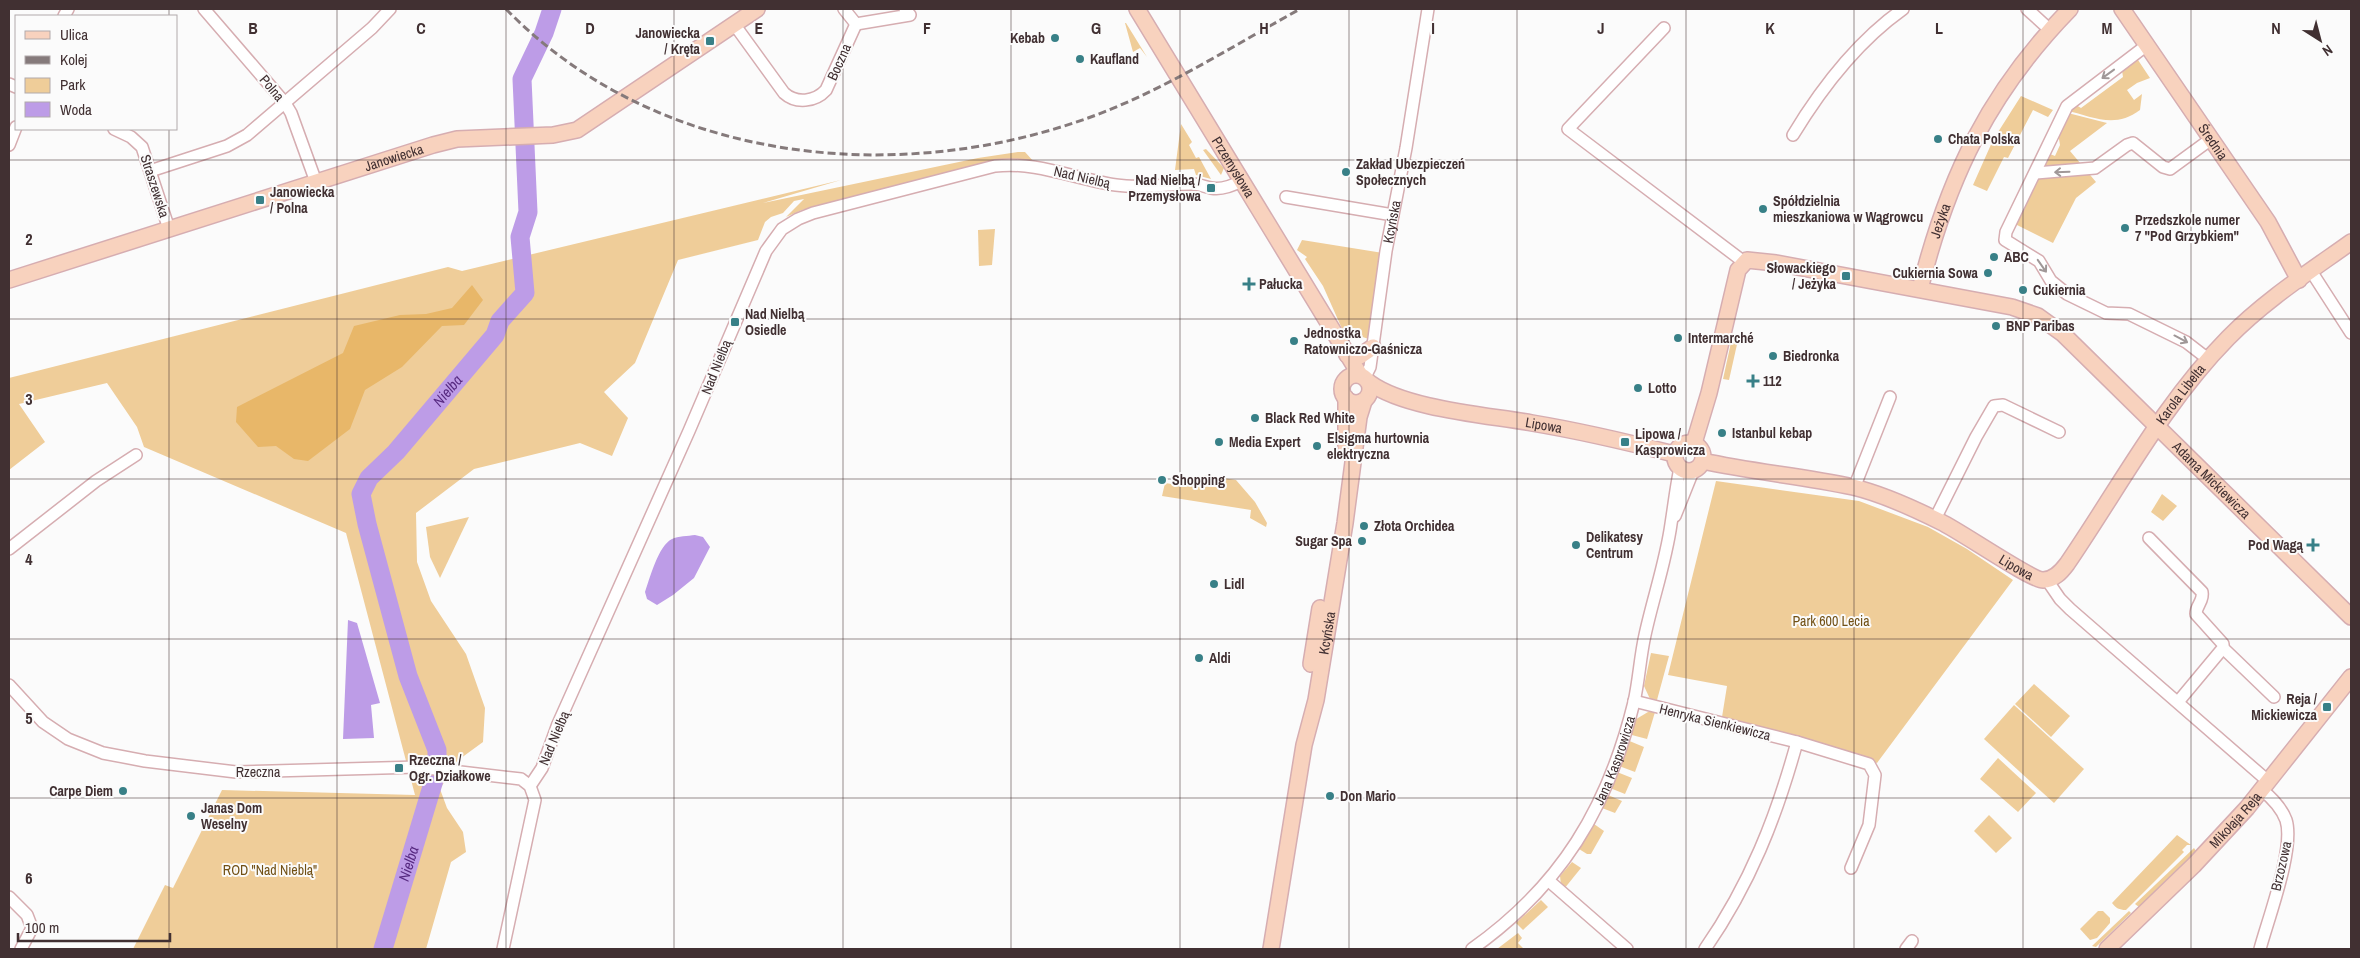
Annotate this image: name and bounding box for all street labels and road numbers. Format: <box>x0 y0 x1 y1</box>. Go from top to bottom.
street label: Boczna <box>823 40 855 83</box>
street label: Polna <box>256 71 289 106</box>
street label: Średnia <box>2194 120 2232 164</box>
street label: Przemysłowa <box>1208 133 1259 201</box>
street label: Janowiecka <box>362 139 426 175</box>
street label: Straszewska <box>136 152 174 220</box>
street label: Nad Nielbą <box>1052 162 1113 192</box>
street label: Kcyńska <box>1379 198 1405 245</box>
street label: Jeżyka <box>1926 200 1955 240</box>
street label: Nad Nielbą <box>697 336 735 397</box>
street label: Karola Libelta <box>2152 360 2210 428</box>
street label: Lipowa <box>1524 413 1564 437</box>
street label: Adama Mickiewicza <box>2168 437 2255 523</box>
street label: Lipowa <box>1996 550 2037 585</box>
street label: Kcyńska <box>1315 610 1339 656</box>
street label: Henryka Sienkiewicza <box>1657 699 1773 745</box>
street label: Nad Nielbą <box>534 707 574 768</box>
street label: Jana Kasprowicza <box>1590 713 1639 808</box>
street label: Rzeczna <box>236 763 281 781</box>
street label: Mikołaja Reja <box>2205 788 2266 852</box>
street label: Brzozowa <box>2267 839 2296 893</box>

